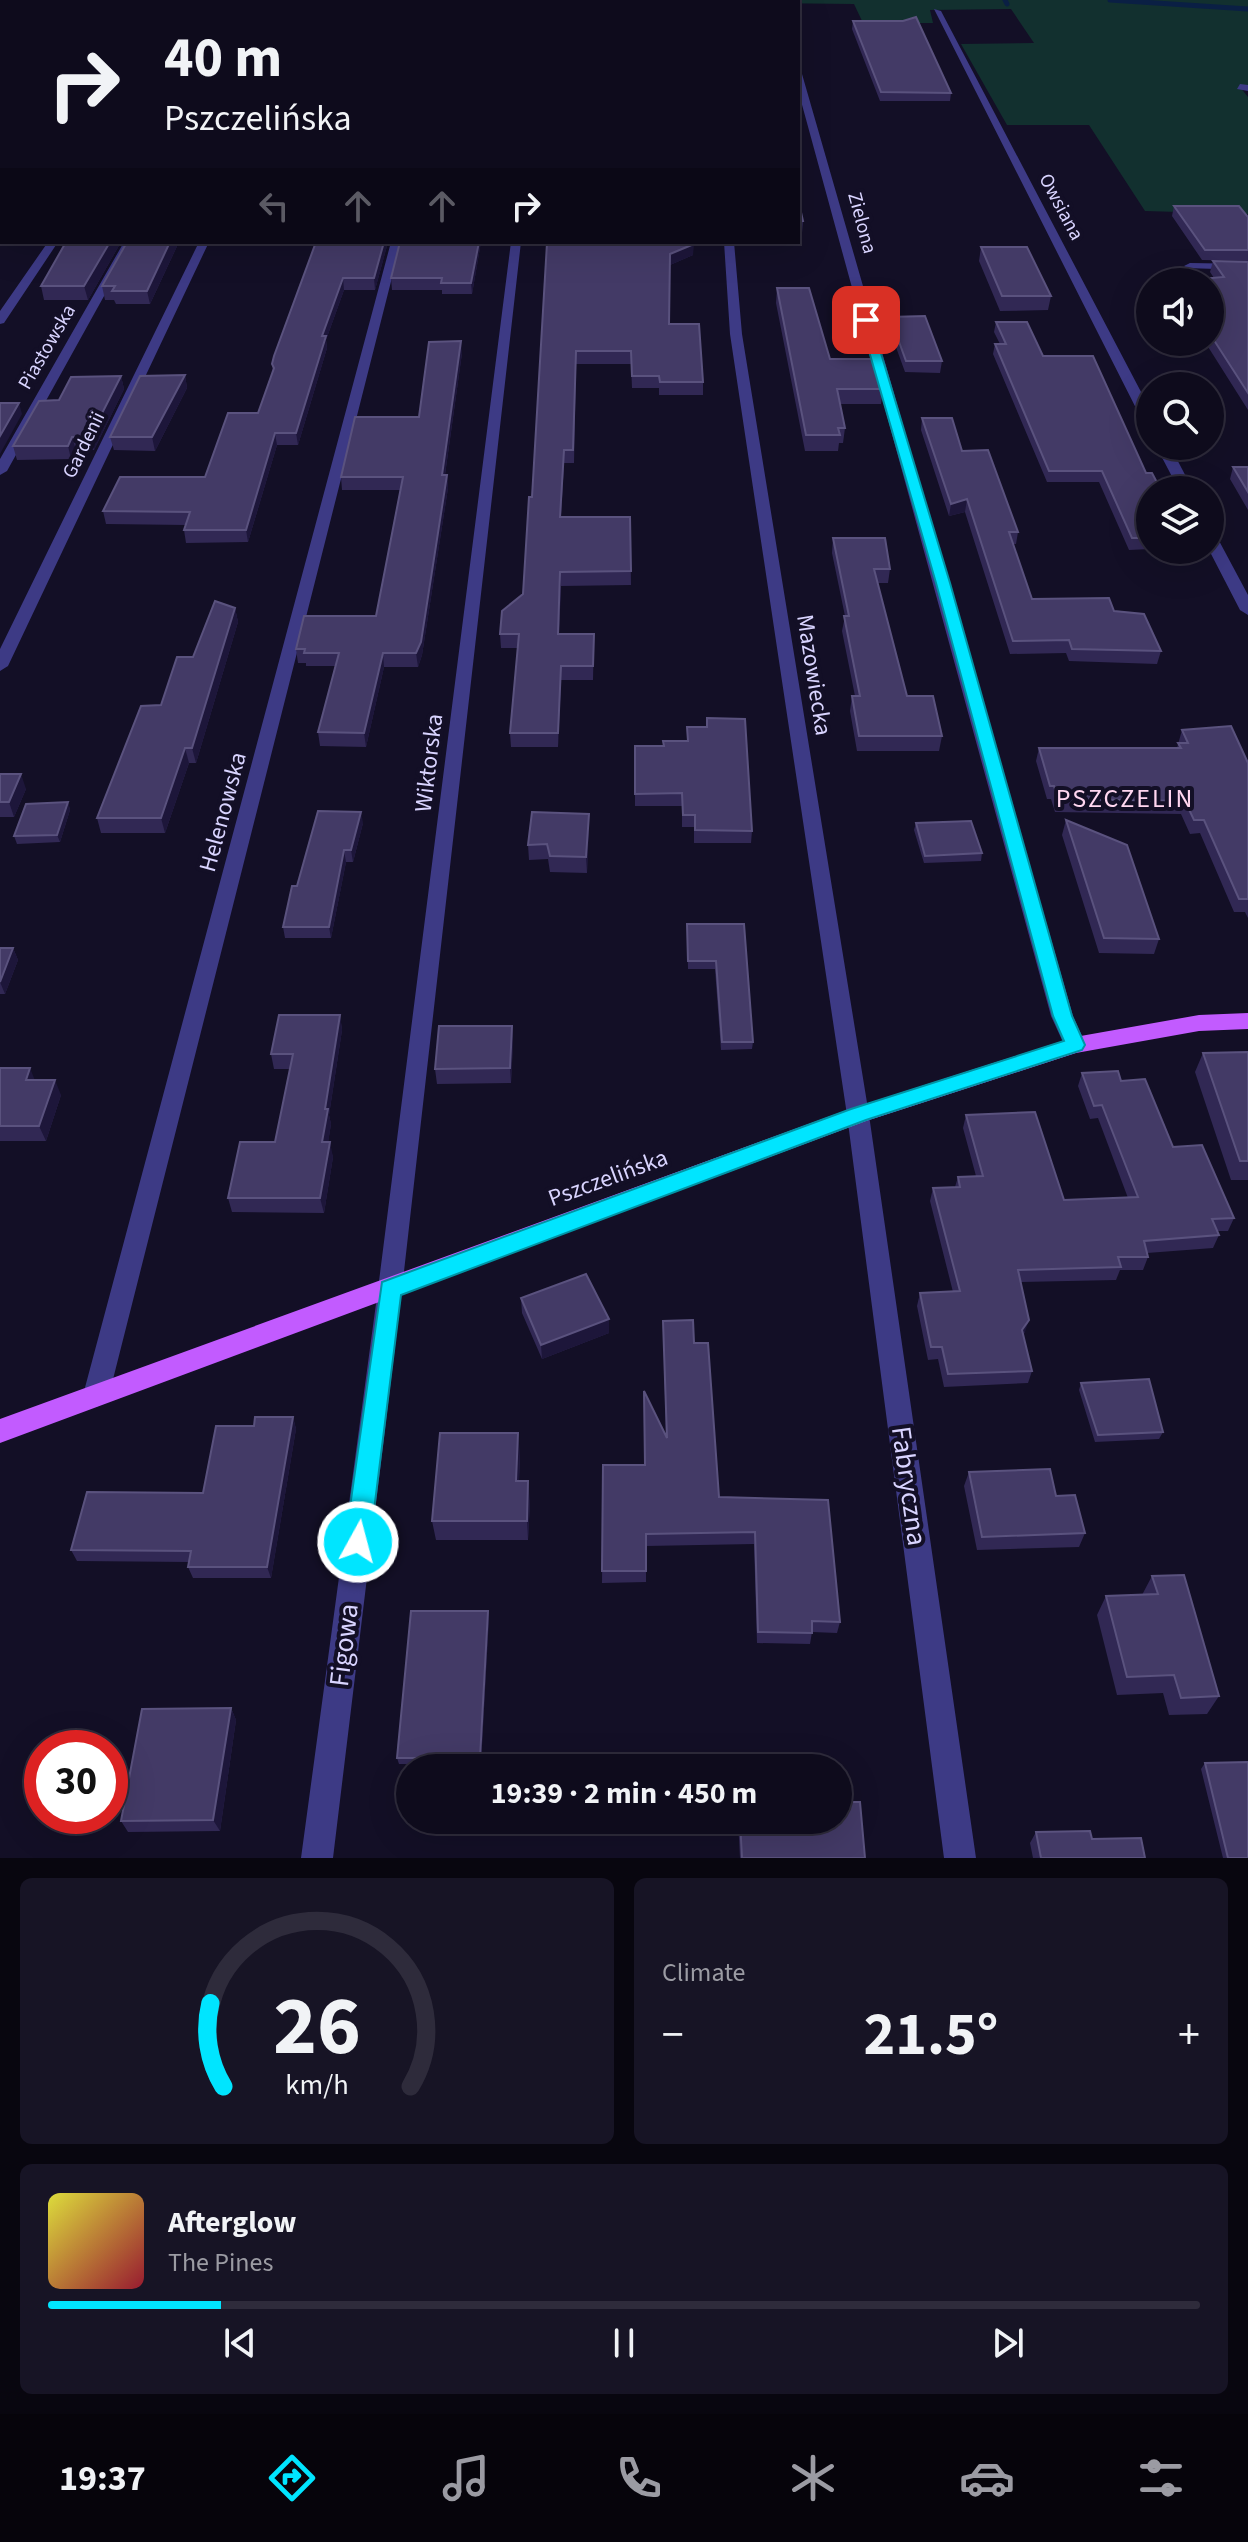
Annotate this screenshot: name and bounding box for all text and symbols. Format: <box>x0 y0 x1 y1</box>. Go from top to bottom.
text: 40 m <box>164 19 282 98</box>
icon: right <box>32 32 136 136</box>
text: Pszczelińska <box>164 93 352 144</box>
street label: Owsiana <box>1032 169 1090 245</box>
icon: left <box>252 184 296 228</box>
icon: ahead <box>336 184 380 228</box>
icon: ahead <box>420 184 464 228</box>
icon: right <box>504 184 548 228</box>
street label: Zielona <box>840 189 884 257</box>
map controls <box>1136 268 1224 564</box>
button: sound <box>1136 268 1224 356</box>
pin <box>832 286 900 354</box>
icon: arrive <box>844 298 888 342</box>
street label: Piastowska <box>11 299 83 395</box>
button: search <box>1136 372 1224 460</box>
street label: Gardenii <box>56 407 112 483</box>
button: layers <box>1136 476 1224 564</box>
street label: Mazowiecka <box>787 612 841 738</box>
street label: Wiktorska <box>406 712 452 814</box>
street label: Helenowska <box>190 748 256 876</box>
district label: PSZCZELIN <box>1056 780 1194 817</box>
street label: Pszczelińska <box>543 1140 673 1216</box>
street label: Fabryczna <box>881 1424 937 1548</box>
position arrow <box>316 1500 400 1584</box>
street label: Figowa <box>319 1601 369 1689</box>
speed limit sign: 30 <box>24 1730 128 1834</box>
text: 19:39 · 2 min · 450 m <box>491 1772 757 1815</box>
text: Climate <box>662 1954 746 1991</box>
text: 26 <box>273 1968 361 2086</box>
text: 21.5° <box>864 1993 998 2078</box>
text: − <box>662 2004 684 2067</box>
text: + <box>1178 2004 1200 2067</box>
text: km/h <box>285 2065 349 2105</box>
text: Afterglow <box>168 2201 296 2244</box>
text: The Pines <box>168 2244 273 2281</box>
icon: previous <box>218 2321 262 2365</box>
icon: pause <box>602 2321 646 2365</box>
icon: next <box>986 2321 1030 2365</box>
icon: directions <box>264 2450 320 2506</box>
icon: music <box>438 2450 494 2506</box>
icon: phone <box>611 2450 667 2506</box>
icon: climate <box>785 2450 841 2506</box>
icon: car <box>959 2450 1015 2506</box>
icon: filters <box>1133 2450 1189 2506</box>
text: 19:37 <box>59 2453 146 2504</box>

